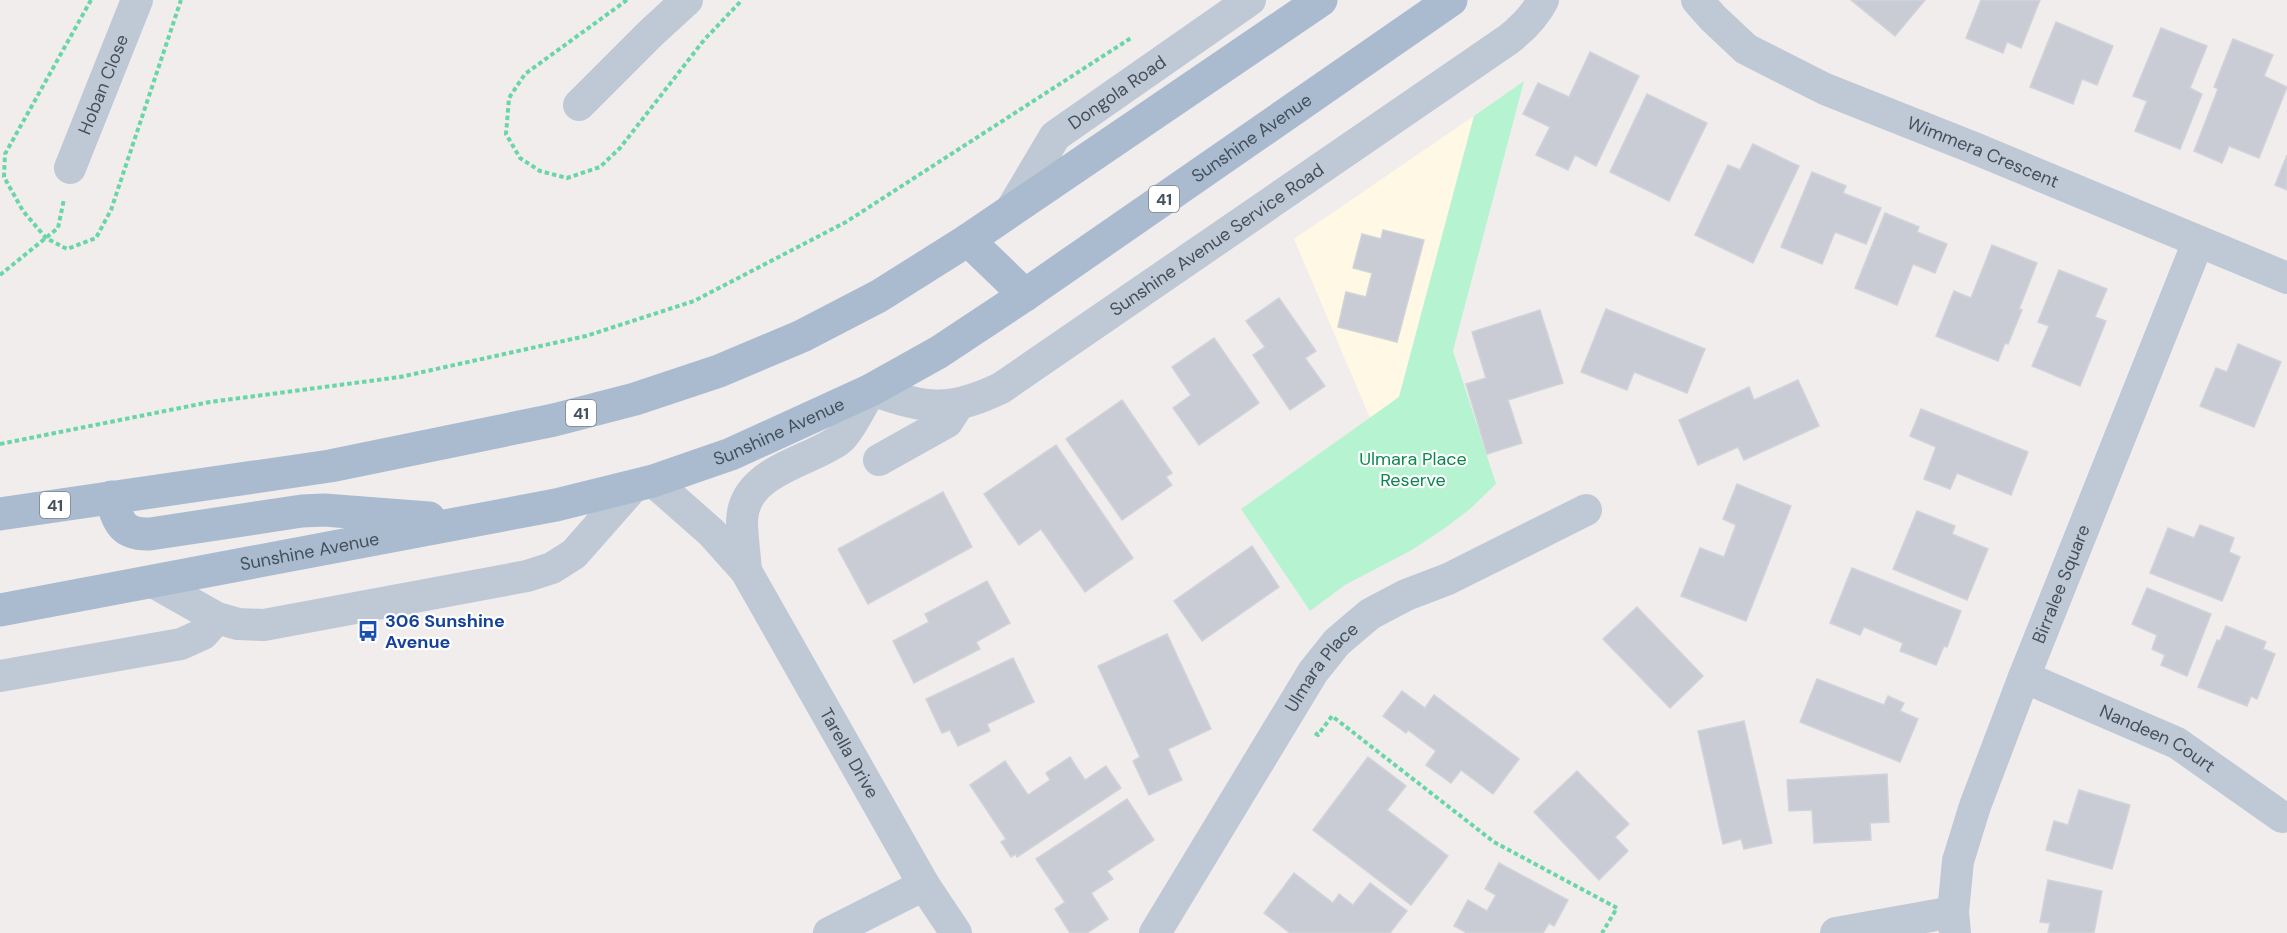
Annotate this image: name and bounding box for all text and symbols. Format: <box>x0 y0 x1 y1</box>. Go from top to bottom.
street label: Hoban Close <box>73 31 134 138</box>
street label: Dongola Road <box>1064 50 1171 135</box>
street label: Sunshine Avenue <box>1187 88 1317 188</box>
street label: Wimmera Crescent <box>1904 111 2062 194</box>
street label: Sunshine Avenue Service Road <box>1105 158 1329 322</box>
road number: 41 <box>1149 186 1179 212</box>
street label: Sunshine Avenue <box>710 392 848 471</box>
road number: 41 <box>566 400 596 426</box>
park label: Ulmara Place Reserve <box>1359 447 1467 492</box>
road number: 41 <box>40 492 70 518</box>
street label: Birralee Square <box>2027 521 2096 647</box>
street label: Sunshine Avenue <box>238 527 381 576</box>
place label: 306 Sunshine Avenue <box>385 609 505 654</box>
street label: Ulmara Place <box>1279 617 1363 717</box>
bus stop icon: 306 Sunshine Avenue <box>356 619 380 643</box>
street label: Nandeen Court <box>2096 699 2220 778</box>
street label: Tarella Drive <box>814 704 884 803</box>

